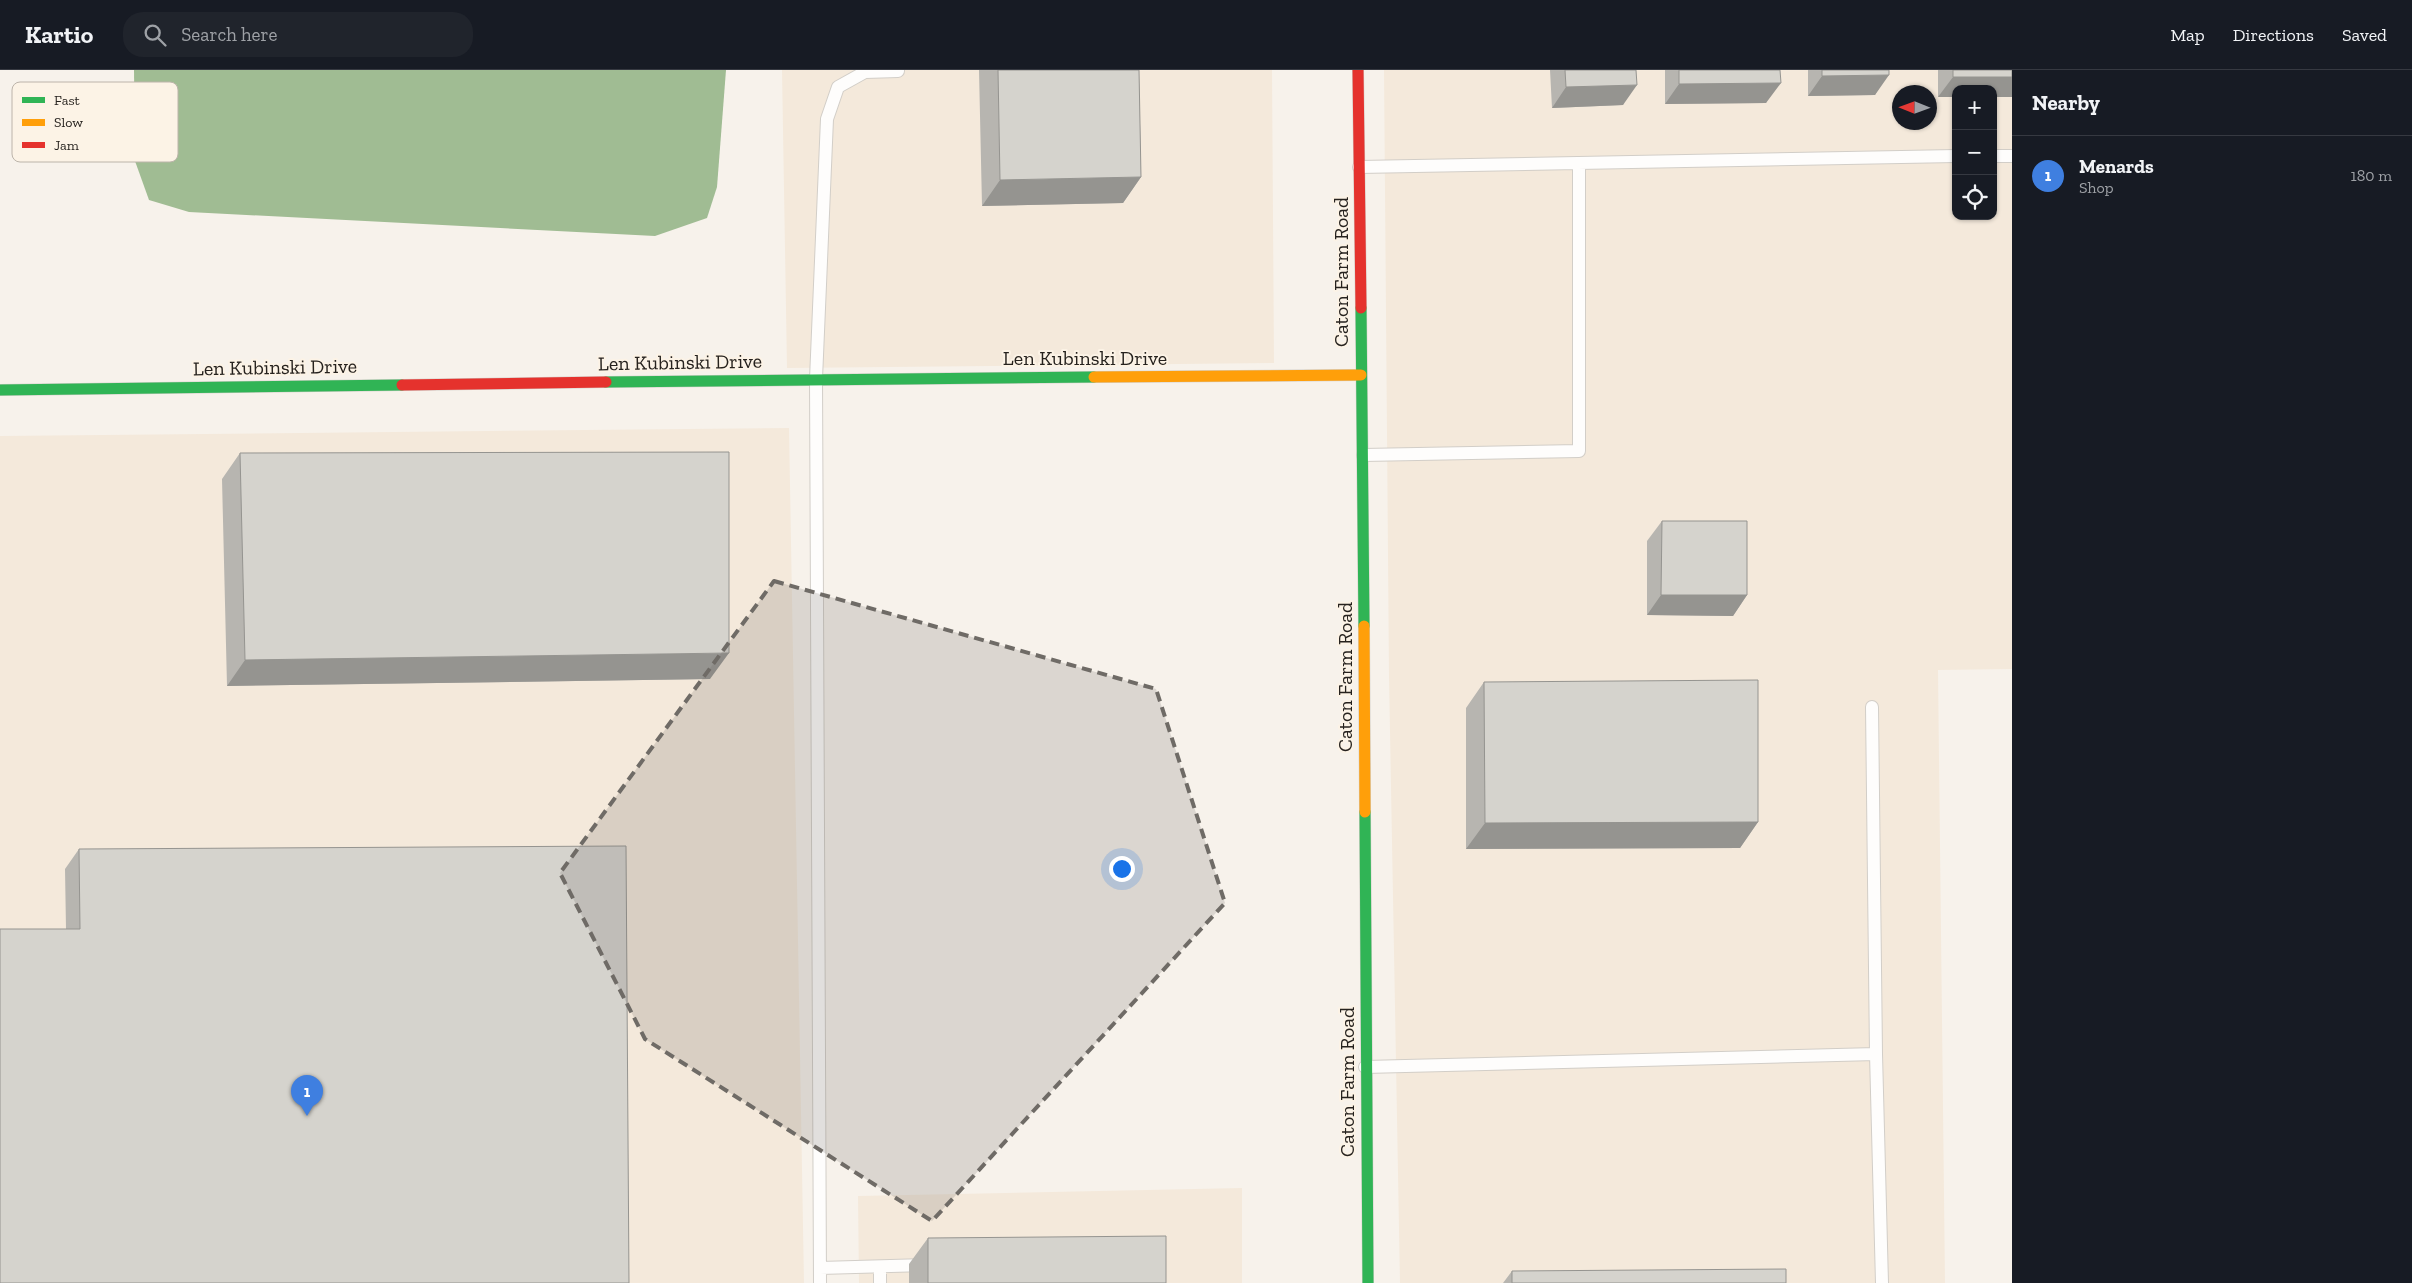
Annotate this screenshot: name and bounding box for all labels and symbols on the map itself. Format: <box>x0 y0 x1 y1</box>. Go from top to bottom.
legend <box>12 82 178 162</box>
north arrow <box>1892 85 1937 130</box>
text: Fast <box>54 92 81 109</box>
text: Slow <box>54 114 83 131</box>
text: Jam <box>54 137 79 154</box>
street label: Caton Farm Road <box>1329 197 1353 347</box>
street label: Len Kubinski Drive <box>1003 346 1167 370</box>
street label: Len Kubinski Drive <box>598 349 762 375</box>
street label: Len Kubinski Drive <box>193 354 357 380</box>
street label: Caton Farm Road <box>1333 602 1357 752</box>
your location <box>1109 856 1135 882</box>
street label: Caton Farm Road <box>1335 1007 1359 1157</box>
pin: 1 <box>291 1075 323 1116</box>

